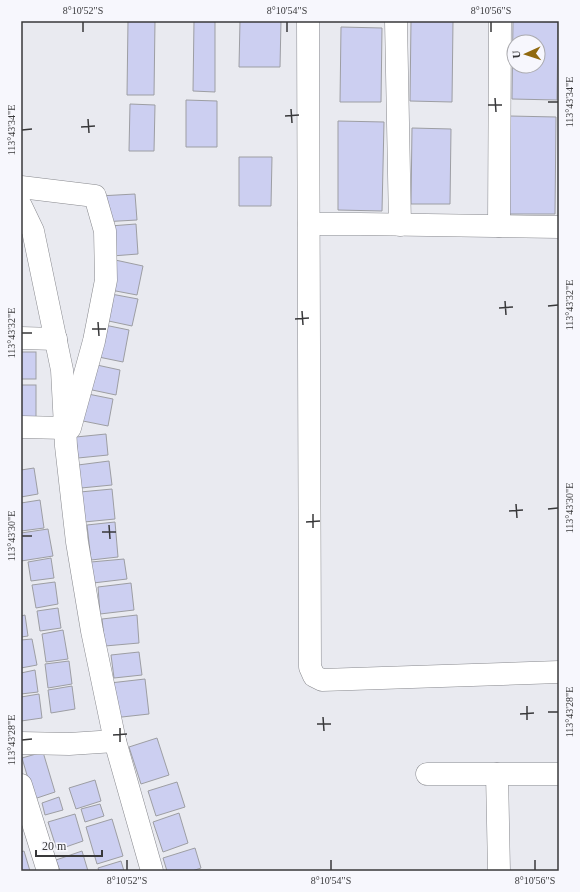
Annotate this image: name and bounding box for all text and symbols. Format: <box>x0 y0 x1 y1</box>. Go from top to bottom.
text: 8°10'52"S <box>63 5 103 16</box>
text: 8°10'54"S <box>267 5 307 16</box>
text: 8°10'56"S <box>471 5 511 16</box>
north arrow <box>506 34 546 74</box>
text: U <box>510 50 522 59</box>
text: 113°43'34"E <box>564 77 575 127</box>
text: 113°43'34"E <box>6 105 17 155</box>
text: 113°43'32"E <box>564 280 575 330</box>
text: 113°43'32"E <box>6 308 17 358</box>
text: 113°43'30"E <box>564 483 575 533</box>
text: 113°43'30"E <box>6 511 17 561</box>
text: 113°43'28"E <box>564 687 575 737</box>
text: 113°43'28"E <box>6 715 17 765</box>
scale bar <box>36 832 102 858</box>
text: 20 m <box>42 839 67 853</box>
text: 8°10'52"S <box>107 875 147 886</box>
text: 8°10'54"S <box>311 875 351 886</box>
text: 8°10'56"S <box>515 875 555 886</box>

